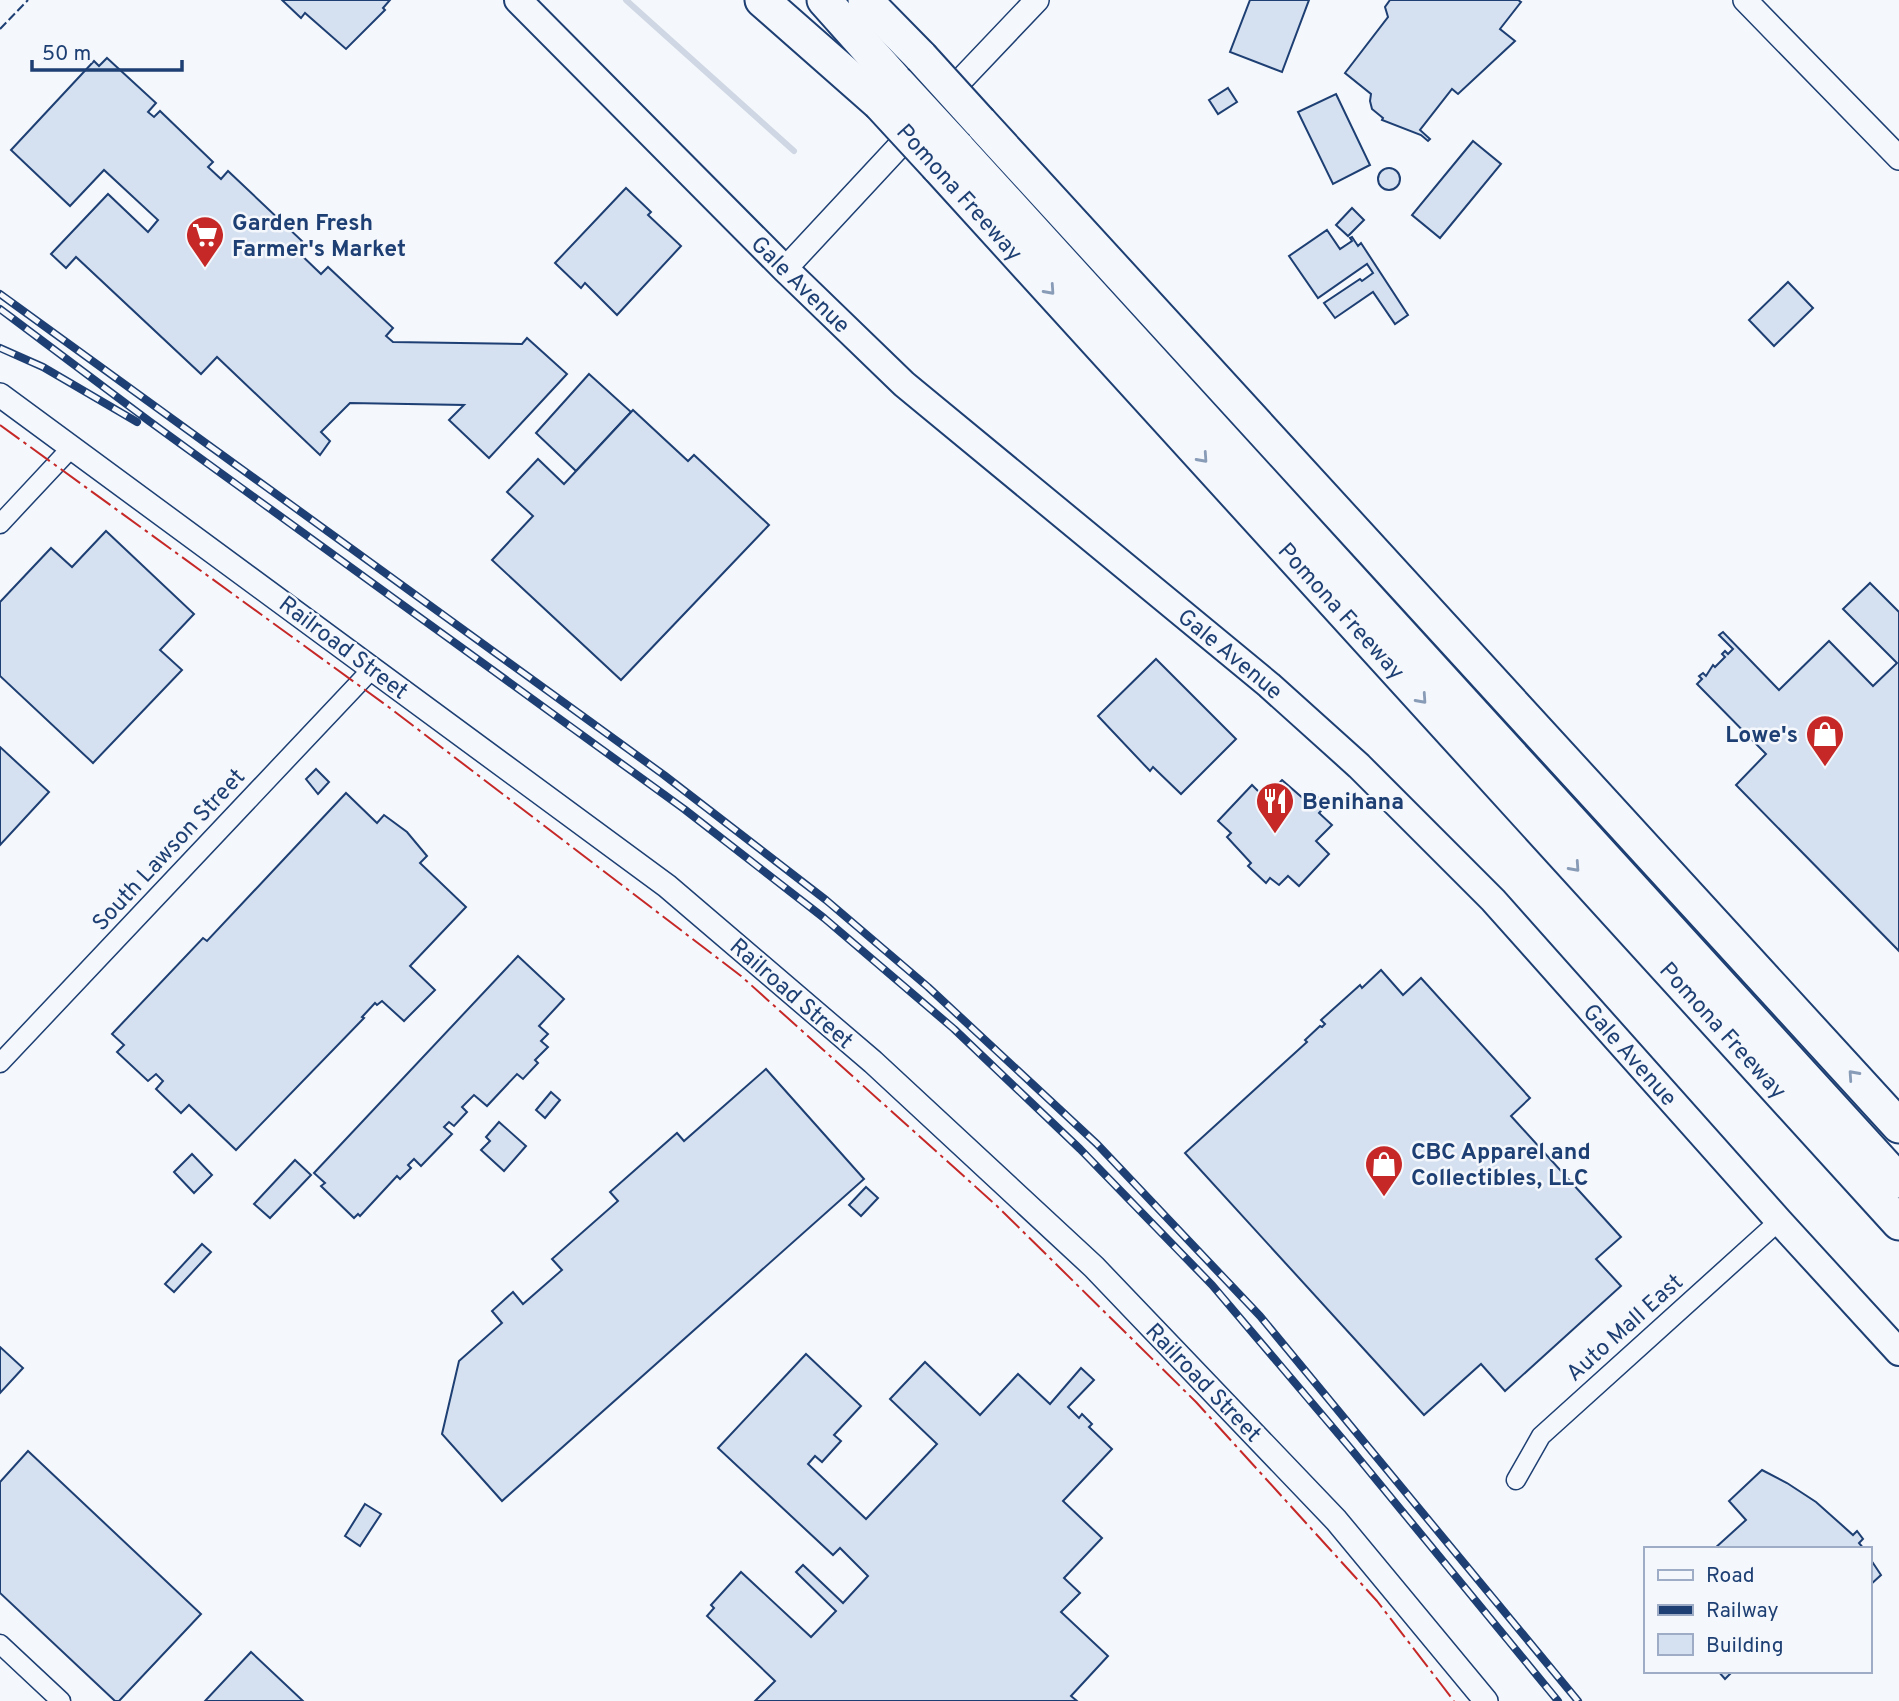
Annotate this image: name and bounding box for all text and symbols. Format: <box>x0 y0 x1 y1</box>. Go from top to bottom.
scale bar <box>32 28 182 72</box>
text: 50 m <box>42 41 91 68</box>
street label: Pomona Freeway <box>889 119 1028 269</box>
place label: Garden Fresh Farmer's Market <box>232 210 406 265</box>
supermarket icon: Garden Fresh Farmer's Market <box>184 214 226 269</box>
street label: Gale Avenue <box>743 231 855 341</box>
one-way arrow <box>1041 282 1054 295</box>
one-way arrow <box>1194 450 1207 463</box>
street label: Pomona Freeway <box>1270 538 1410 687</box>
street label: Railroad Street <box>272 591 413 707</box>
street label: Gale Avenue <box>1171 604 1288 707</box>
one-way arrow <box>1414 691 1426 704</box>
shop icon: Lowe's <box>1804 713 1846 768</box>
place label: Lowe's <box>1725 722 1798 751</box>
street label: South Lawson Street <box>87 763 253 938</box>
restaurant icon: Benihana <box>1254 780 1296 835</box>
place label: Benihana <box>1302 789 1404 818</box>
one-way arrow <box>1567 859 1579 872</box>
street label: Railroad Street <box>722 933 858 1057</box>
street label: Pomona Freeway <box>1652 957 1791 1106</box>
street label: Gale Avenue <box>1575 999 1682 1113</box>
one-way arrow <box>1849 1070 1861 1083</box>
place label: CBC Apparel and Collectibles, LLC <box>1411 1139 1591 1194</box>
shop icon: CBC Apparel and Collectibles, LLC <box>1363 1143 1405 1198</box>
street label: Auto Mall East <box>1561 1269 1690 1389</box>
street label: Railroad Street <box>1138 1318 1266 1449</box>
legend <box>1644 1547 1871 1673</box>
text: Road <box>1706 1563 1755 1590</box>
text: Railway <box>1706 1598 1779 1625</box>
text: Building <box>1706 1633 1784 1660</box>

